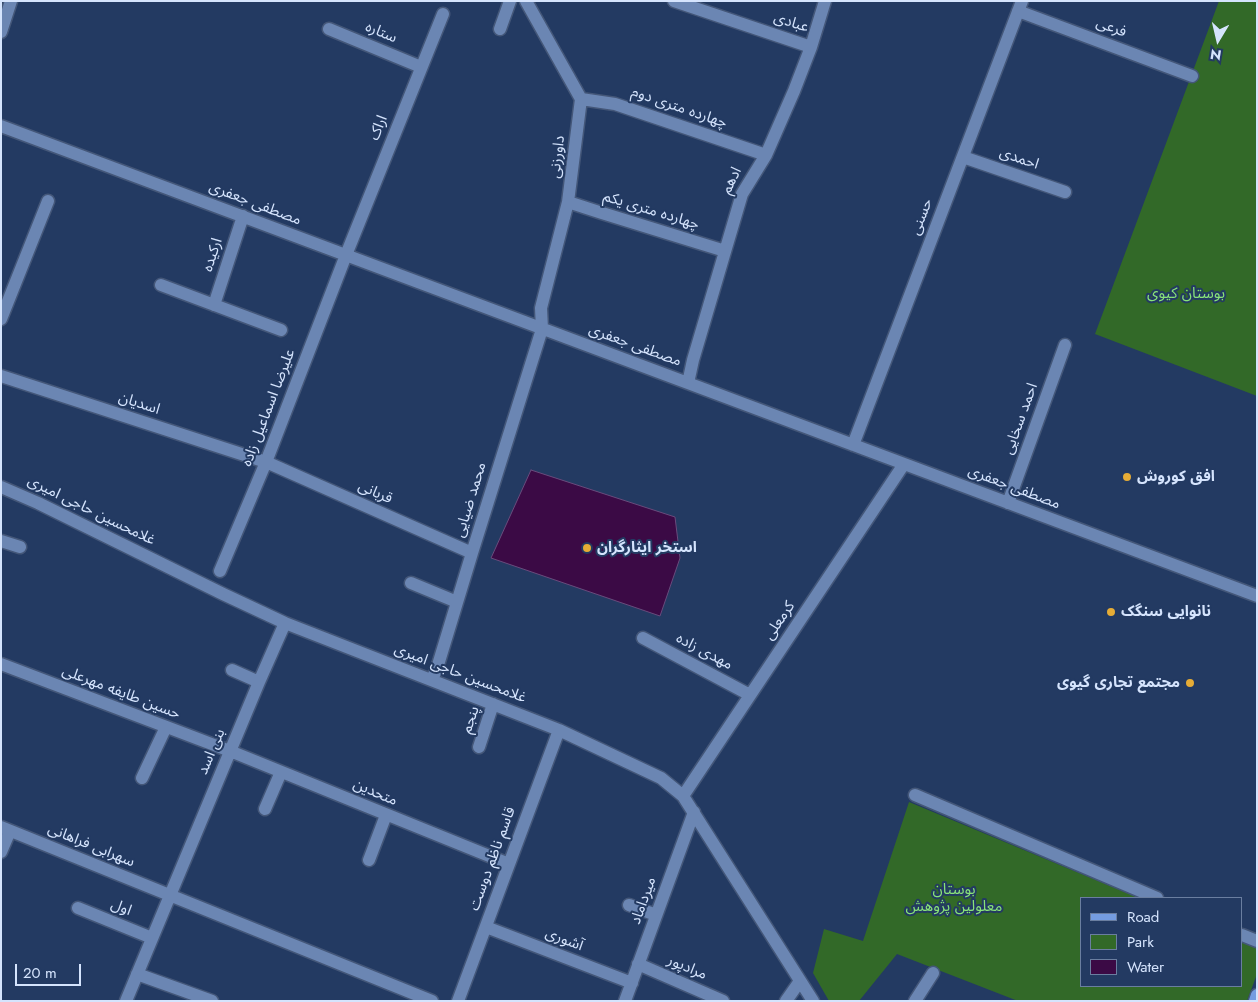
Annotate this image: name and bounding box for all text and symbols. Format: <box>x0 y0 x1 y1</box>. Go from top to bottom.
street label: عبادی <box>771 9 811 37</box>
street label: فرعی <box>1093 14 1129 42</box>
north arrow <box>1193 15 1243 65</box>
street label: ستاره <box>362 18 400 48</box>
text: N <box>1209 44 1223 66</box>
street label: چهارده متری دوم <box>629 83 729 133</box>
street label: اراک <box>366 113 392 143</box>
street label: داورزنی <box>546 135 570 179</box>
street label: احمدی <box>997 144 1041 174</box>
street label: ادهم <box>718 165 746 197</box>
street label: مصطفی جعفری <box>206 178 304 230</box>
street label: چهارده متری یکم <box>601 188 701 234</box>
street label: حسنی <box>907 196 937 238</box>
street label: ارکیده <box>199 236 227 274</box>
park label: بوستان کیوی <box>1147 285 1225 303</box>
street label: مصطفی جعفری <box>586 321 684 371</box>
street label: علیرضا اسماعیل زاده <box>238 347 300 469</box>
street label: احمد سخایی <box>1000 381 1042 457</box>
street label: اسدیان <box>116 389 162 419</box>
street label: محمد ضیایی <box>451 460 491 540</box>
street label: مصطفی جعفری <box>965 462 1063 514</box>
place label: افق کوروش <box>1137 468 1215 486</box>
marker: افق کوروش <box>1121 471 1133 483</box>
street label: غلامحسین حاجی امیری <box>24 472 158 550</box>
street label: قربانی <box>355 478 395 508</box>
place label: استخر ایثارگران <box>597 539 697 557</box>
marker: استخر ایثارگران <box>581 542 593 554</box>
street label: کرمعلی <box>761 598 799 644</box>
place label: نانوایی سنگک <box>1121 603 1211 621</box>
marker: نانوایی سنگک <box>1105 606 1117 618</box>
street label: مهدی زاده <box>673 630 735 674</box>
street label: غلامحسین حاجی امیری <box>392 641 528 707</box>
street label: حسین طایفه مهرعلی <box>59 662 183 724</box>
place label: مجتمع تجاری گیوی <box>1057 674 1180 692</box>
marker: مجتمع تجاری گیوی <box>1184 677 1196 689</box>
street label: پنجم <box>458 704 484 736</box>
street label: بنی اسد <box>194 726 230 778</box>
street label: متحدین <box>350 776 400 810</box>
street label: قاسم ناظم دوست <box>466 805 520 913</box>
street label: سهرابی فراهانی <box>45 820 137 872</box>
street label: میرداماد <box>627 875 661 927</box>
park label: بوستان معلولین پژوهش <box>906 881 1002 916</box>
street label: اول <box>108 896 134 920</box>
legend <box>1080 897 1243 987</box>
text: Road <box>1127 906 1159 928</box>
street label: آشوری <box>542 925 586 955</box>
text: Park <box>1127 931 1154 953</box>
street label: مرادپور <box>665 952 709 984</box>
scale bar <box>18 954 84 986</box>
text: Water <box>1127 956 1164 978</box>
text: 20 m <box>23 962 57 984</box>

